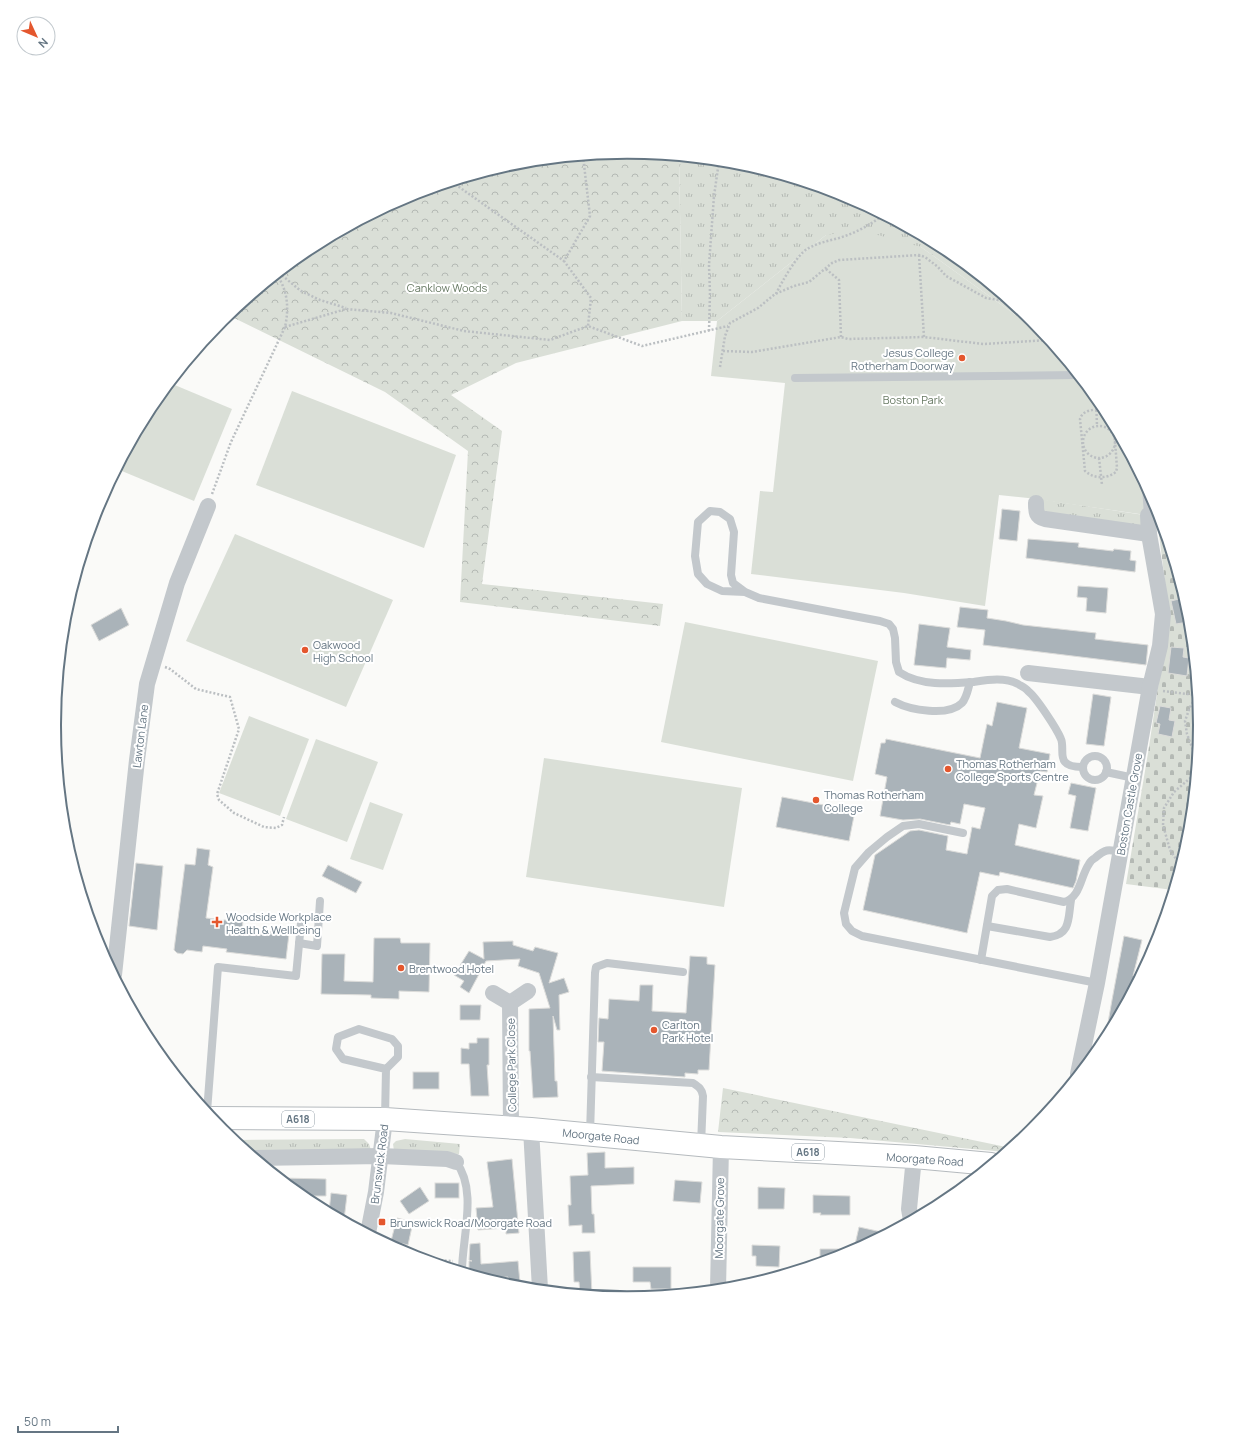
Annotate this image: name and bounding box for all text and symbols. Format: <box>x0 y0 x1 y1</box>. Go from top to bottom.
north arrow <box>16 16 56 56</box>
text: N <box>35 35 52 51</box>
park label: Canklow Woods <box>407 280 487 295</box>
place label: Jesus College Rotherham Doorway <box>851 345 955 373</box>
marker: Jesus College Rotherham Doorway <box>957 353 967 363</box>
park label: Boston Park <box>883 392 944 407</box>
place label: Oakwood High School <box>313 637 373 665</box>
marker: Oakwood High School <box>300 645 310 655</box>
street label: Lawton Lane <box>129 703 151 769</box>
street label: Boston Castle Grove <box>1113 751 1145 856</box>
place label: Thomas Rotherham College Sports Centre <box>956 756 1069 784</box>
marker: Thomas Rotherham College Sports Centre <box>943 764 953 774</box>
place label: Thomas Rotherham College <box>824 787 924 815</box>
marker: Thomas Rotherham College <box>811 795 821 805</box>
place label: Woodside Workplace Health & Wellbeing <box>226 909 332 937</box>
marker: Woodside Workplace Health & Wellbeing <box>211 916 223 928</box>
place label: Brentwood Hotel <box>409 961 494 976</box>
marker: Brentwood Hotel <box>396 963 406 973</box>
street label: College Park Close <box>503 1017 519 1112</box>
place label: Carlton Park Hotel <box>662 1017 713 1045</box>
marker: Carlton Park Hotel <box>649 1025 659 1035</box>
road number: A618 <box>282 1111 314 1127</box>
street label: Brunswick Road <box>367 1123 391 1205</box>
street label: Moorgate Road <box>562 1124 640 1148</box>
road number: A618 <box>792 1144 824 1160</box>
street label: Moorgate Road <box>886 1149 964 1169</box>
street label: Moorgate Grove <box>711 1177 727 1259</box>
place label: Brunswick Road/Moorgate Road <box>390 1215 552 1230</box>
marker: Brunswick Road/Moorgate Road <box>377 1217 387 1227</box>
scale bar <box>18 1408 118 1434</box>
text: 50 m <box>24 1413 51 1430</box>

